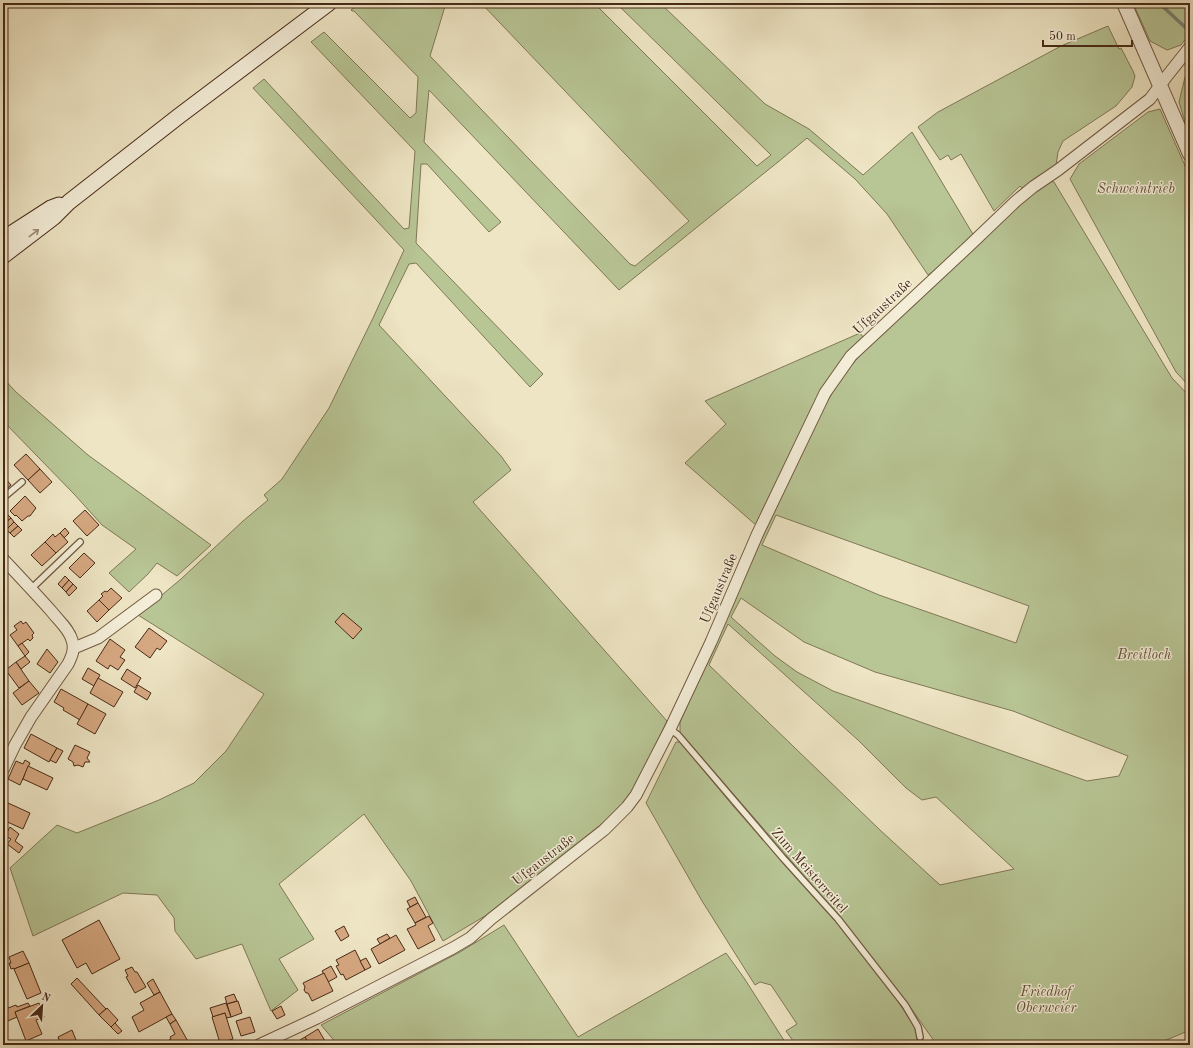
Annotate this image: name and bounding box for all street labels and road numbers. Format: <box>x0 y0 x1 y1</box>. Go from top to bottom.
street label: Ufgaustraße <box>851 276 915 337</box>
street label: Ufgaustraße <box>698 551 740 626</box>
street label: Zum Meisterreitel <box>769 825 850 916</box>
street label: Ufgaustraße <box>510 831 577 888</box>

